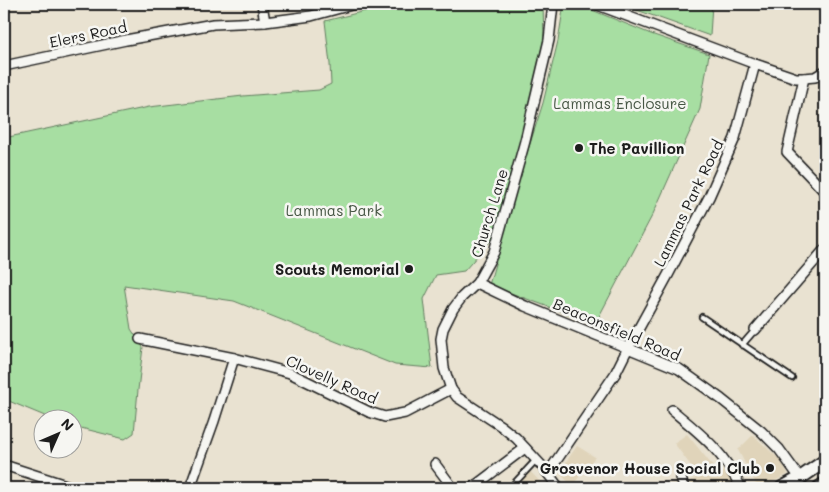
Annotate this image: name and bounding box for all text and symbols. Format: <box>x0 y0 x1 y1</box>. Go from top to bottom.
street label: Elers Road <box>47 16 129 52</box>
park label: Lammas Enclosure <box>553 93 687 113</box>
street label: Lammas Park Road <box>649 136 727 270</box>
place label: The Pavillion <box>589 138 684 158</box>
marker: The Pavillion <box>573 142 585 154</box>
street label: Church Lane <box>466 166 512 260</box>
park label: Lammas Park <box>286 200 382 220</box>
place label: Scouts Memorial <box>275 259 399 279</box>
marker: Scouts Memorial <box>403 263 415 275</box>
street label: Beaconsfield Road <box>550 293 684 365</box>
street label: Clovelly Road <box>283 350 381 408</box>
north arrow <box>32 410 82 460</box>
text: N <box>57 414 78 435</box>
place label: Grosvenor House Social Club <box>540 458 760 478</box>
marker: Grosvenor House Social Club <box>764 462 776 474</box>

